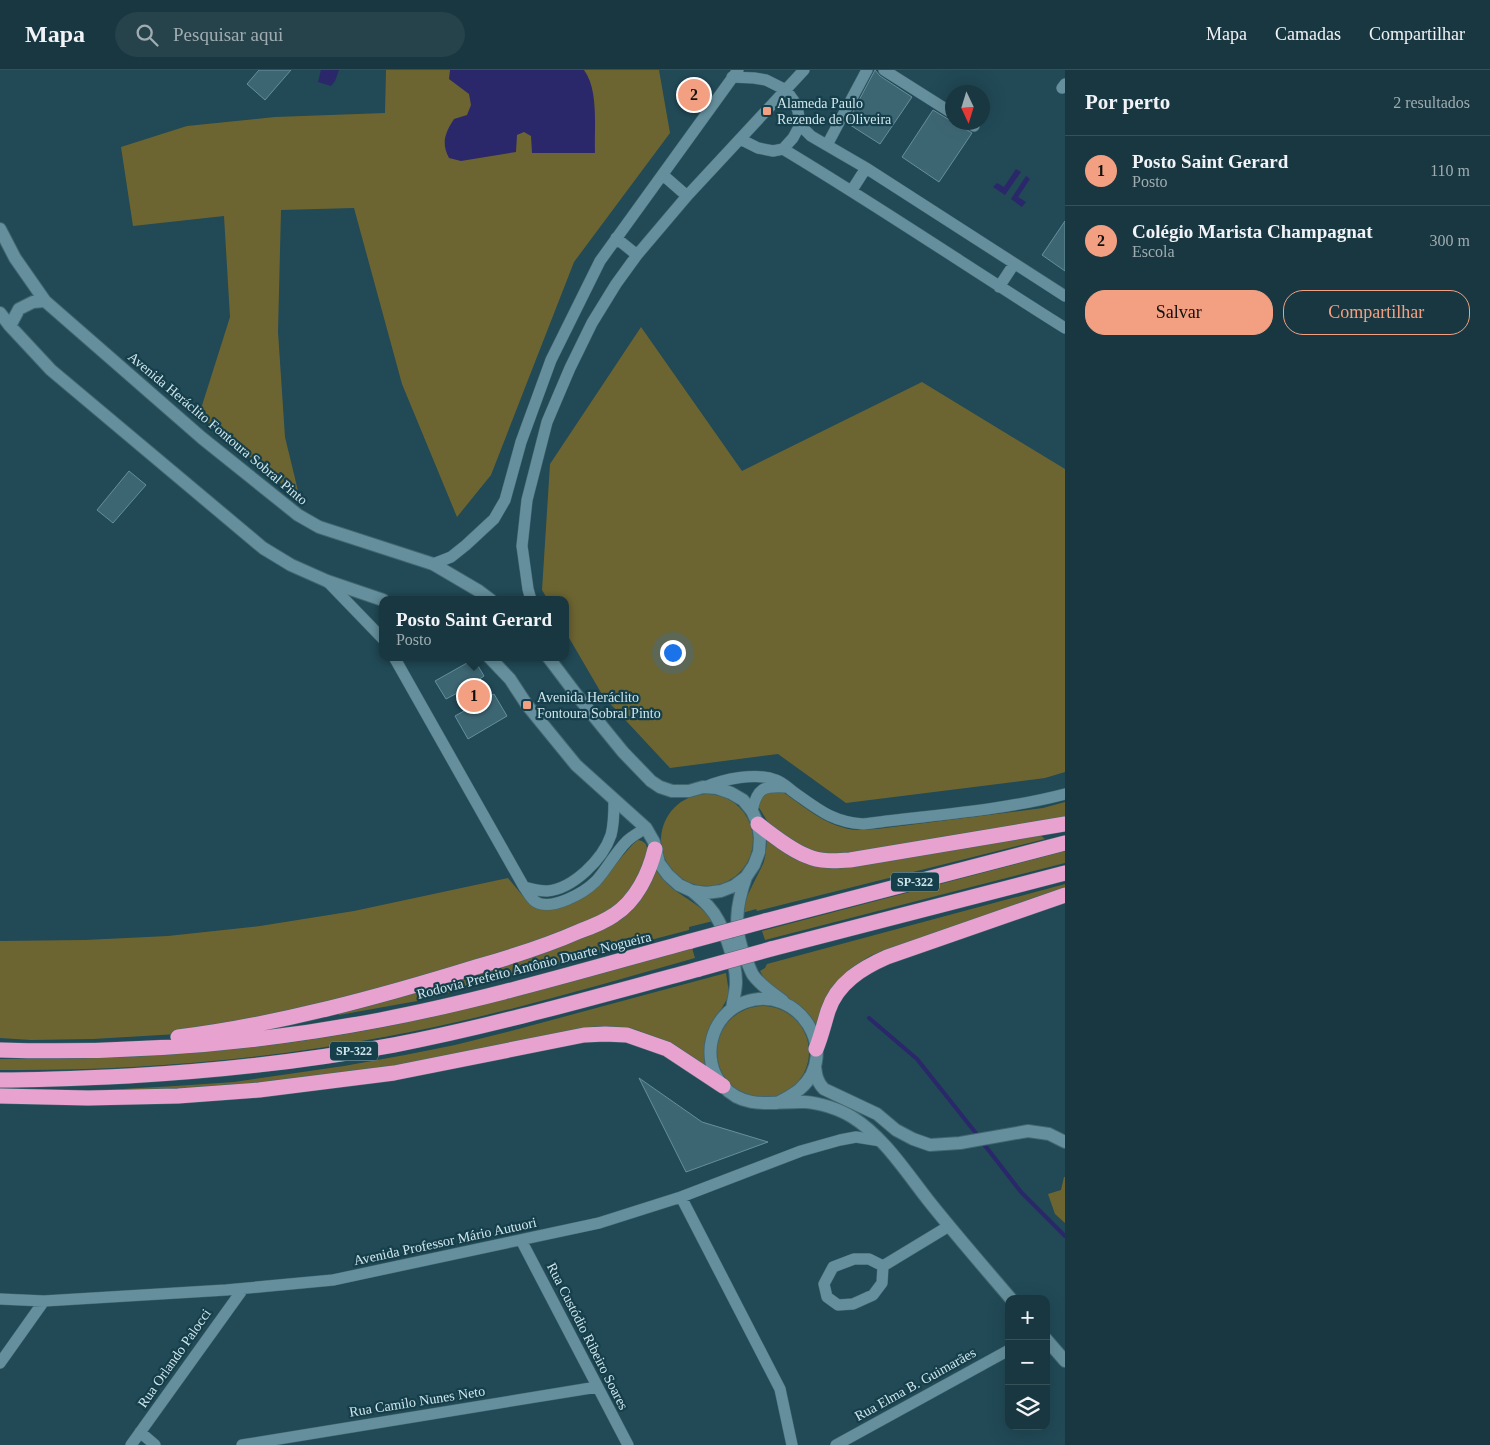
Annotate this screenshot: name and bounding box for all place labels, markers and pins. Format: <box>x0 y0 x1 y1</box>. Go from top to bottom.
pin: 2 <box>678 76 710 114</box>
place label: Alameda Paulo Rezende de Oliveira <box>777 96 892 127</box>
marker: Alameda Paulo Rezende de Oliveira <box>761 105 773 117</box>
pin: 1 <box>458 677 490 715</box>
place label: Avenida Heráclito Fontoura Sobral Pinto <box>537 690 661 721</box>
marker: Avenida Heráclito Fontoura Sobral Pinto <box>521 699 533 711</box>

